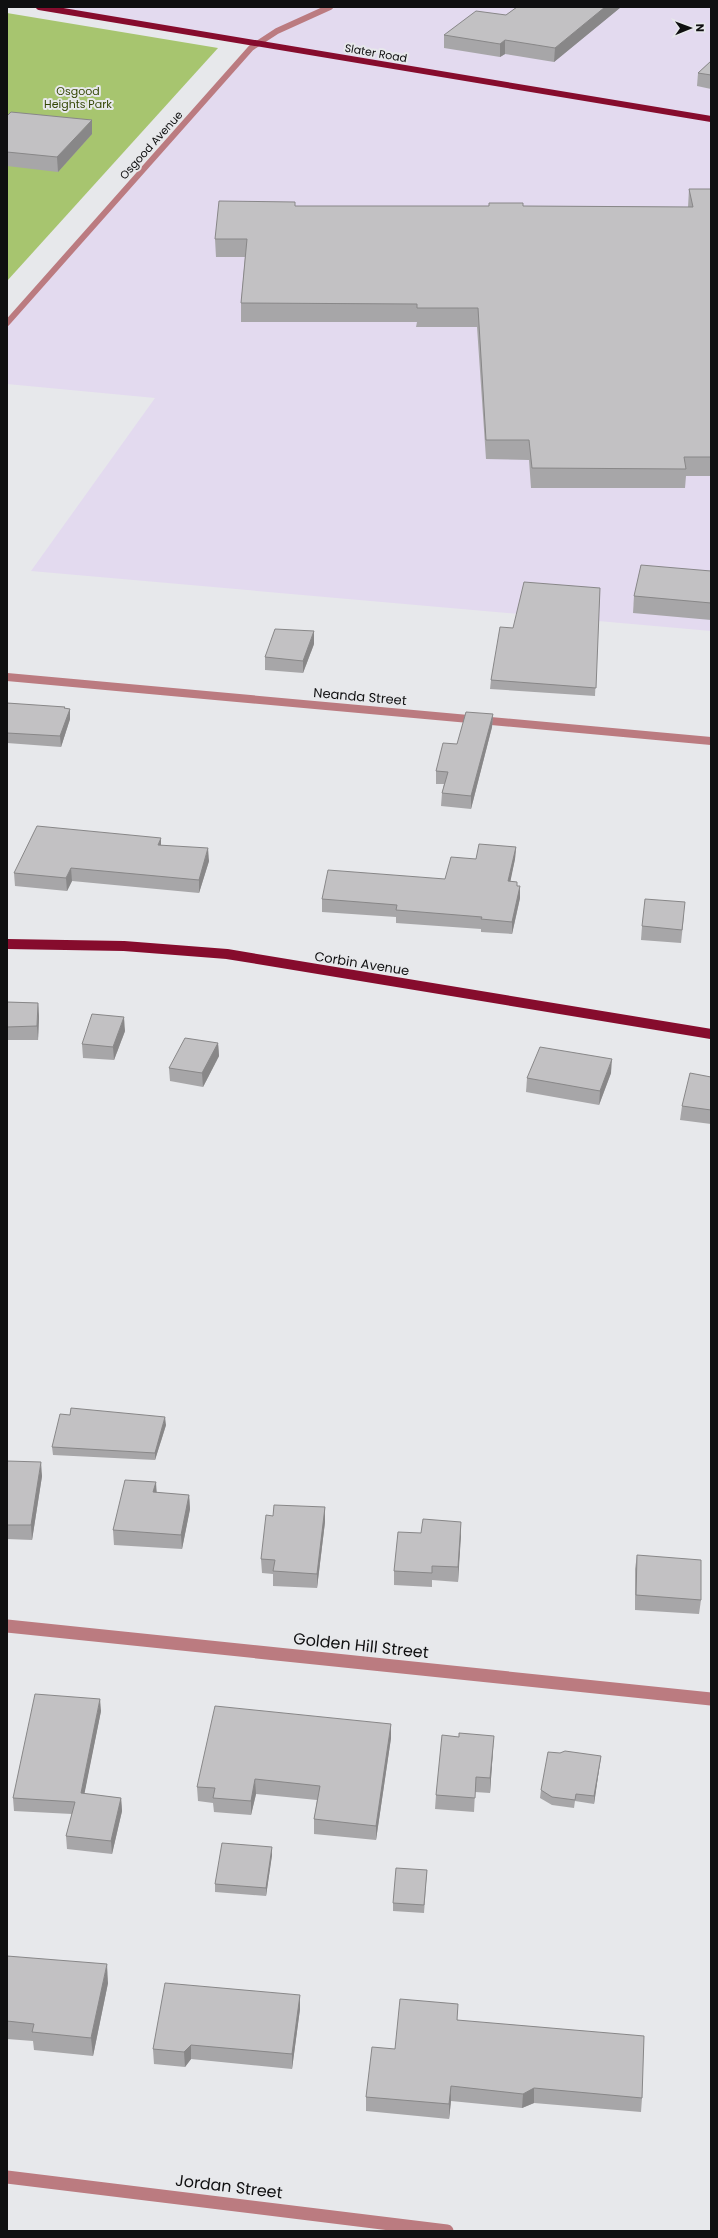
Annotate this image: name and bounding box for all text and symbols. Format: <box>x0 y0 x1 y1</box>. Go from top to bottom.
north arrow <box>670 8 710 48</box>
text: N <box>692 24 708 32</box>
street label: Slater Road <box>344 40 408 66</box>
park label: Osgood Heights Park <box>44 83 112 112</box>
street label: Osgood Avenue <box>116 107 186 183</box>
street label: Neanda Street <box>313 683 408 710</box>
street label: Corbin Avenue <box>313 947 411 980</box>
street label: Golden Hill Street <box>292 1627 430 1664</box>
street label: Jordan Street <box>174 2169 284 2204</box>

